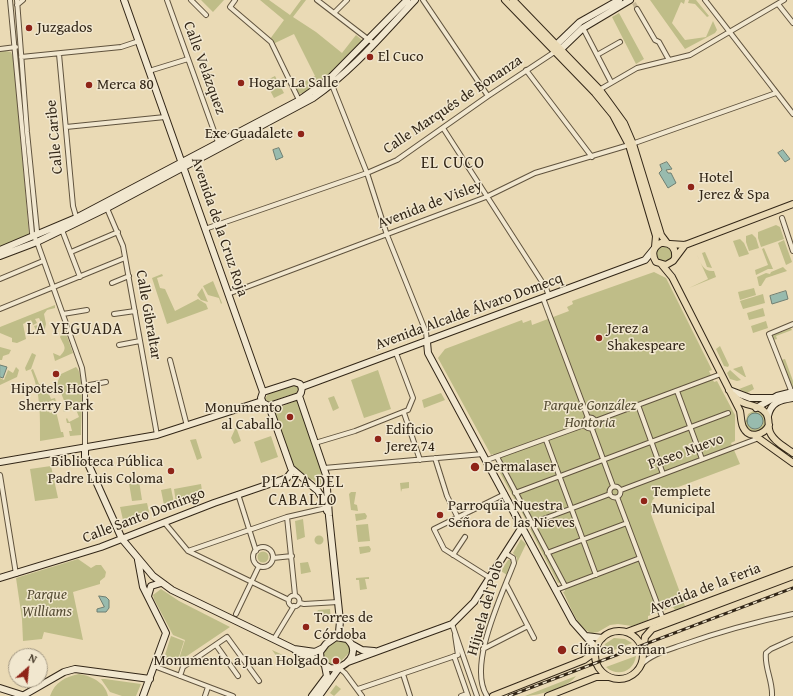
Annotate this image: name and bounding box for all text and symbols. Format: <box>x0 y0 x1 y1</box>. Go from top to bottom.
place label: Juzgados <box>37 19 93 37</box>
street label: Calle Velázquez <box>179 19 229 117</box>
marker: Juzgados <box>24 23 34 33</box>
place label: El Cuco <box>378 48 424 66</box>
marker: El Cuco <box>365 52 375 62</box>
street label: Calle Marqués de Bonanza <box>380 52 526 158</box>
place label: Hogar La Salle <box>249 74 338 92</box>
place label: Merca 80 <box>97 76 154 94</box>
marker: Hogar La Salle <box>236 78 246 88</box>
marker: Merca 80 <box>84 80 94 90</box>
street label: Calle Caribe <box>43 99 67 175</box>
place label: Exe Guadalete <box>205 125 293 143</box>
marker: Exe Guadalete <box>296 129 306 139</box>
district label: EL CUCO <box>421 154 485 174</box>
street label: Avenida de la Cruz Roja <box>187 155 251 299</box>
place label: Hotel Jerez & Spa <box>699 169 770 204</box>
street label: Avenida de Visley <box>375 177 485 233</box>
marker: Hotel Jerez & Spa <box>686 182 696 192</box>
street label: Calle Gibraltar <box>131 269 165 361</box>
street label: Avenida Alcalde Álvaro Domecq <box>373 270 565 354</box>
district label: LA YEGUADA <box>27 320 123 340</box>
place label: Jerez a Shakespeare <box>607 320 685 355</box>
marker: Jerez a Shakespeare <box>594 333 604 343</box>
marker: Hipotels Hotel Sherry Park <box>51 369 61 379</box>
place label: Hipotels Hotel Sherry Park <box>11 380 101 415</box>
park label: Parque González Hontoria <box>543 397 637 432</box>
place label: Monumento al Caballo <box>205 399 282 434</box>
marker: Monumento al Caballo <box>285 412 295 422</box>
place label: Edificio Jerez 74 <box>386 421 435 456</box>
street label: Paseo Nuevo <box>646 430 726 474</box>
marker: Edificio Jerez 74 <box>373 434 383 444</box>
place label: Biblioteca Pública Padre Luis Coloma <box>48 453 163 488</box>
place label: Dermalaser <box>484 458 556 476</box>
marker: Dermalaser <box>469 461 481 473</box>
marker: Biblioteca Pública Padre Luis Coloma <box>166 466 176 476</box>
district label: PLAZA DEL CABALLO <box>262 473 344 511</box>
place label: Templete Municipal <box>652 483 715 518</box>
street label: Calle Santo Domingo <box>80 484 208 548</box>
marker: Templete Municipal <box>639 496 649 506</box>
place label: Parroquia Nuestra Señora de las Nieves <box>448 497 575 532</box>
marker: Parroquia Nuestra Señora de las Nieves <box>435 510 445 520</box>
street label: Hijuela del Polo <box>464 558 508 658</box>
street label: Avenida de la Feria <box>647 559 763 619</box>
park label: Parque Williams <box>22 586 72 621</box>
place label: Torres de Córdoba <box>314 609 373 644</box>
marker: Torres de Córdoba <box>301 622 311 632</box>
place label: Clínica Serman <box>571 641 666 659</box>
marker: Clínica Serman <box>556 644 568 656</box>
north arrow <box>8 648 48 688</box>
text: N <box>26 649 40 667</box>
place label: Monumento a Juan Holgado <box>153 652 328 670</box>
marker: Monumento a Juan Holgado <box>331 656 341 666</box>

